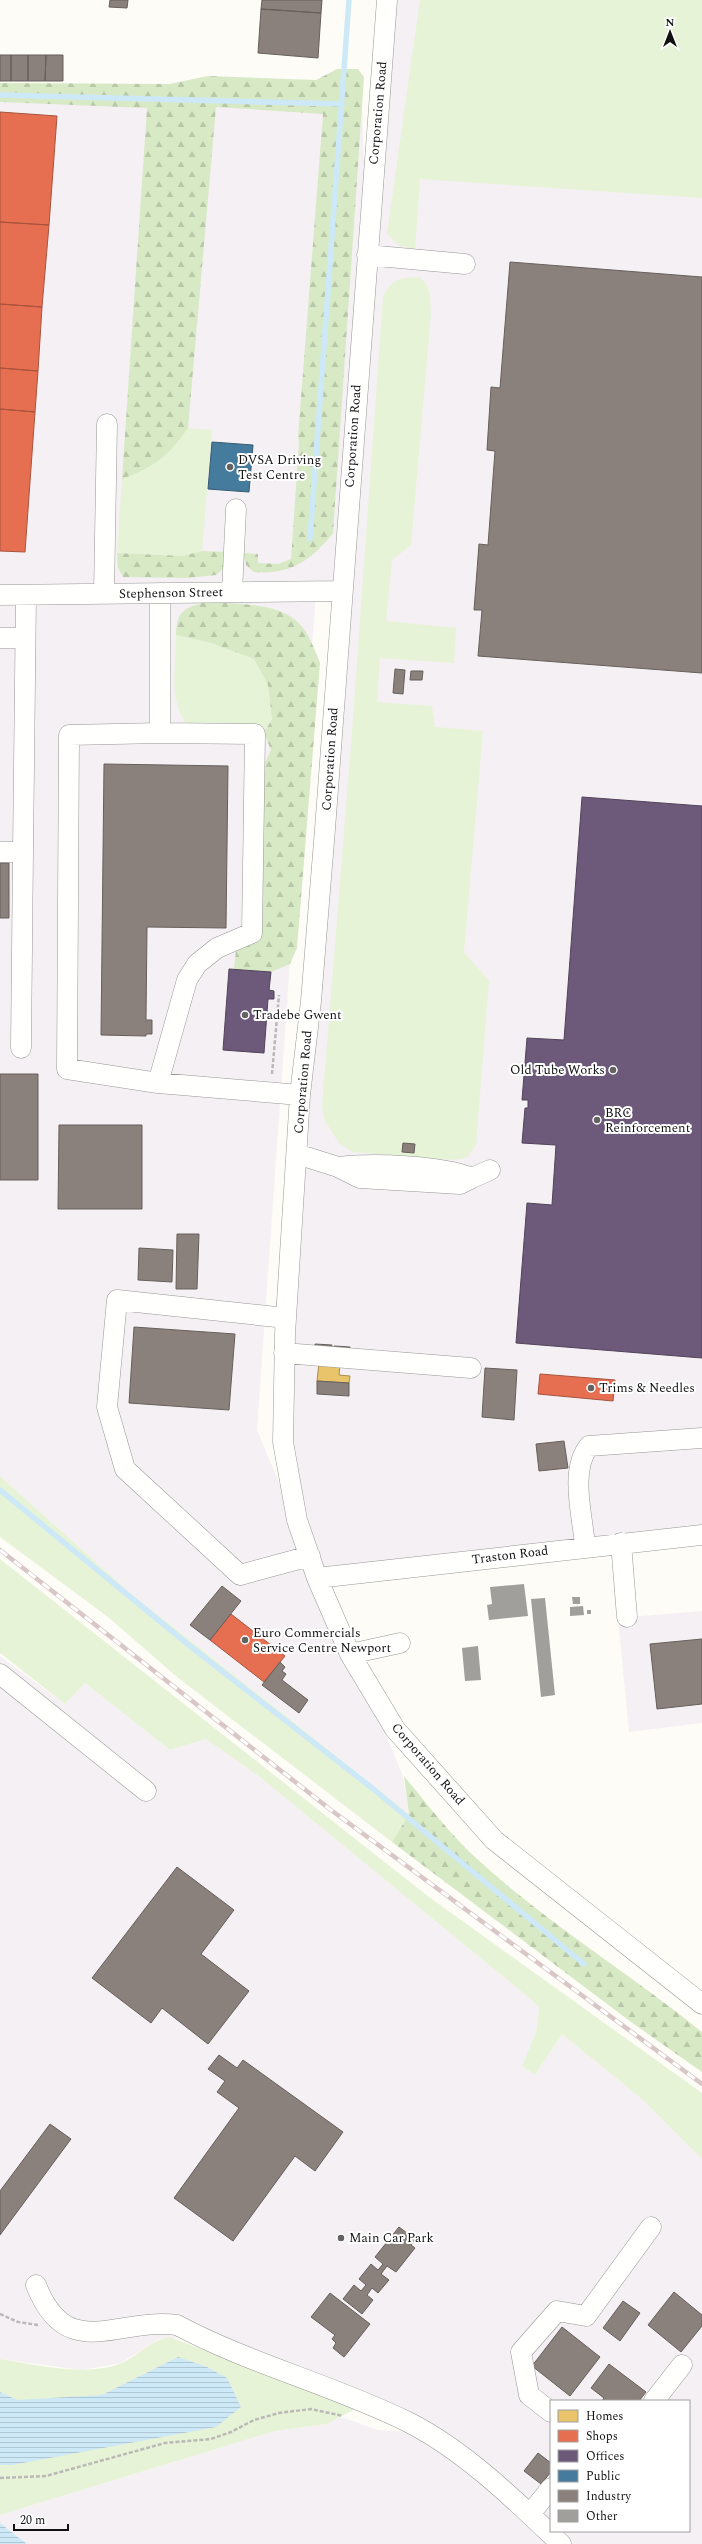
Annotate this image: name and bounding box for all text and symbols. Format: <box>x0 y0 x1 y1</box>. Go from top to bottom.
north arrow <box>650 12 690 52</box>
text: N <box>666 14 675 31</box>
street label: Corporation Road <box>364 61 392 165</box>
street label: Corporation Road <box>339 384 367 488</box>
place label: DVSA Driving Test Centre <box>238 450 321 485</box>
marker: DVSA Driving Test Centre <box>225 462 235 472</box>
street label: Stephenson Street <box>119 582 224 604</box>
street label: Corporation Road <box>316 707 344 811</box>
place label: Tradebe Gwent <box>253 1005 342 1025</box>
marker: Tradebe Gwent <box>240 1010 250 1020</box>
street label: Corporation Road <box>289 1030 317 1134</box>
place label: Old Tube Works <box>510 1060 605 1080</box>
marker: Old Tube Works <box>608 1065 618 1075</box>
place label: BRC Reinforcement <box>605 1103 691 1138</box>
marker: BRC Reinforcement <box>592 1115 602 1125</box>
place label: Trims & Needles <box>599 1378 695 1398</box>
marker: Trims & Needles <box>586 1383 596 1393</box>
street label: Traston Road <box>470 1540 550 1570</box>
place label: Euro Commercials Service Centre Newport <box>253 1623 392 1658</box>
marker: Euro Commercials Service Centre Newport <box>240 1635 250 1645</box>
street label: Corporation Road <box>386 1718 470 1810</box>
place label: Main Car Park <box>349 2228 434 2248</box>
marker: Main Car Park <box>336 2233 346 2243</box>
legend <box>550 2400 690 2532</box>
text: Homes <box>586 2407 624 2426</box>
text: Shops <box>586 2427 618 2446</box>
text: Offices <box>586 2447 625 2466</box>
text: Public <box>586 2467 620 2486</box>
text: Industry <box>586 2487 632 2506</box>
scale bar <box>14 2506 68 2532</box>
text: Other <box>586 2507 618 2526</box>
text: 20 m <box>20 2511 45 2530</box>

